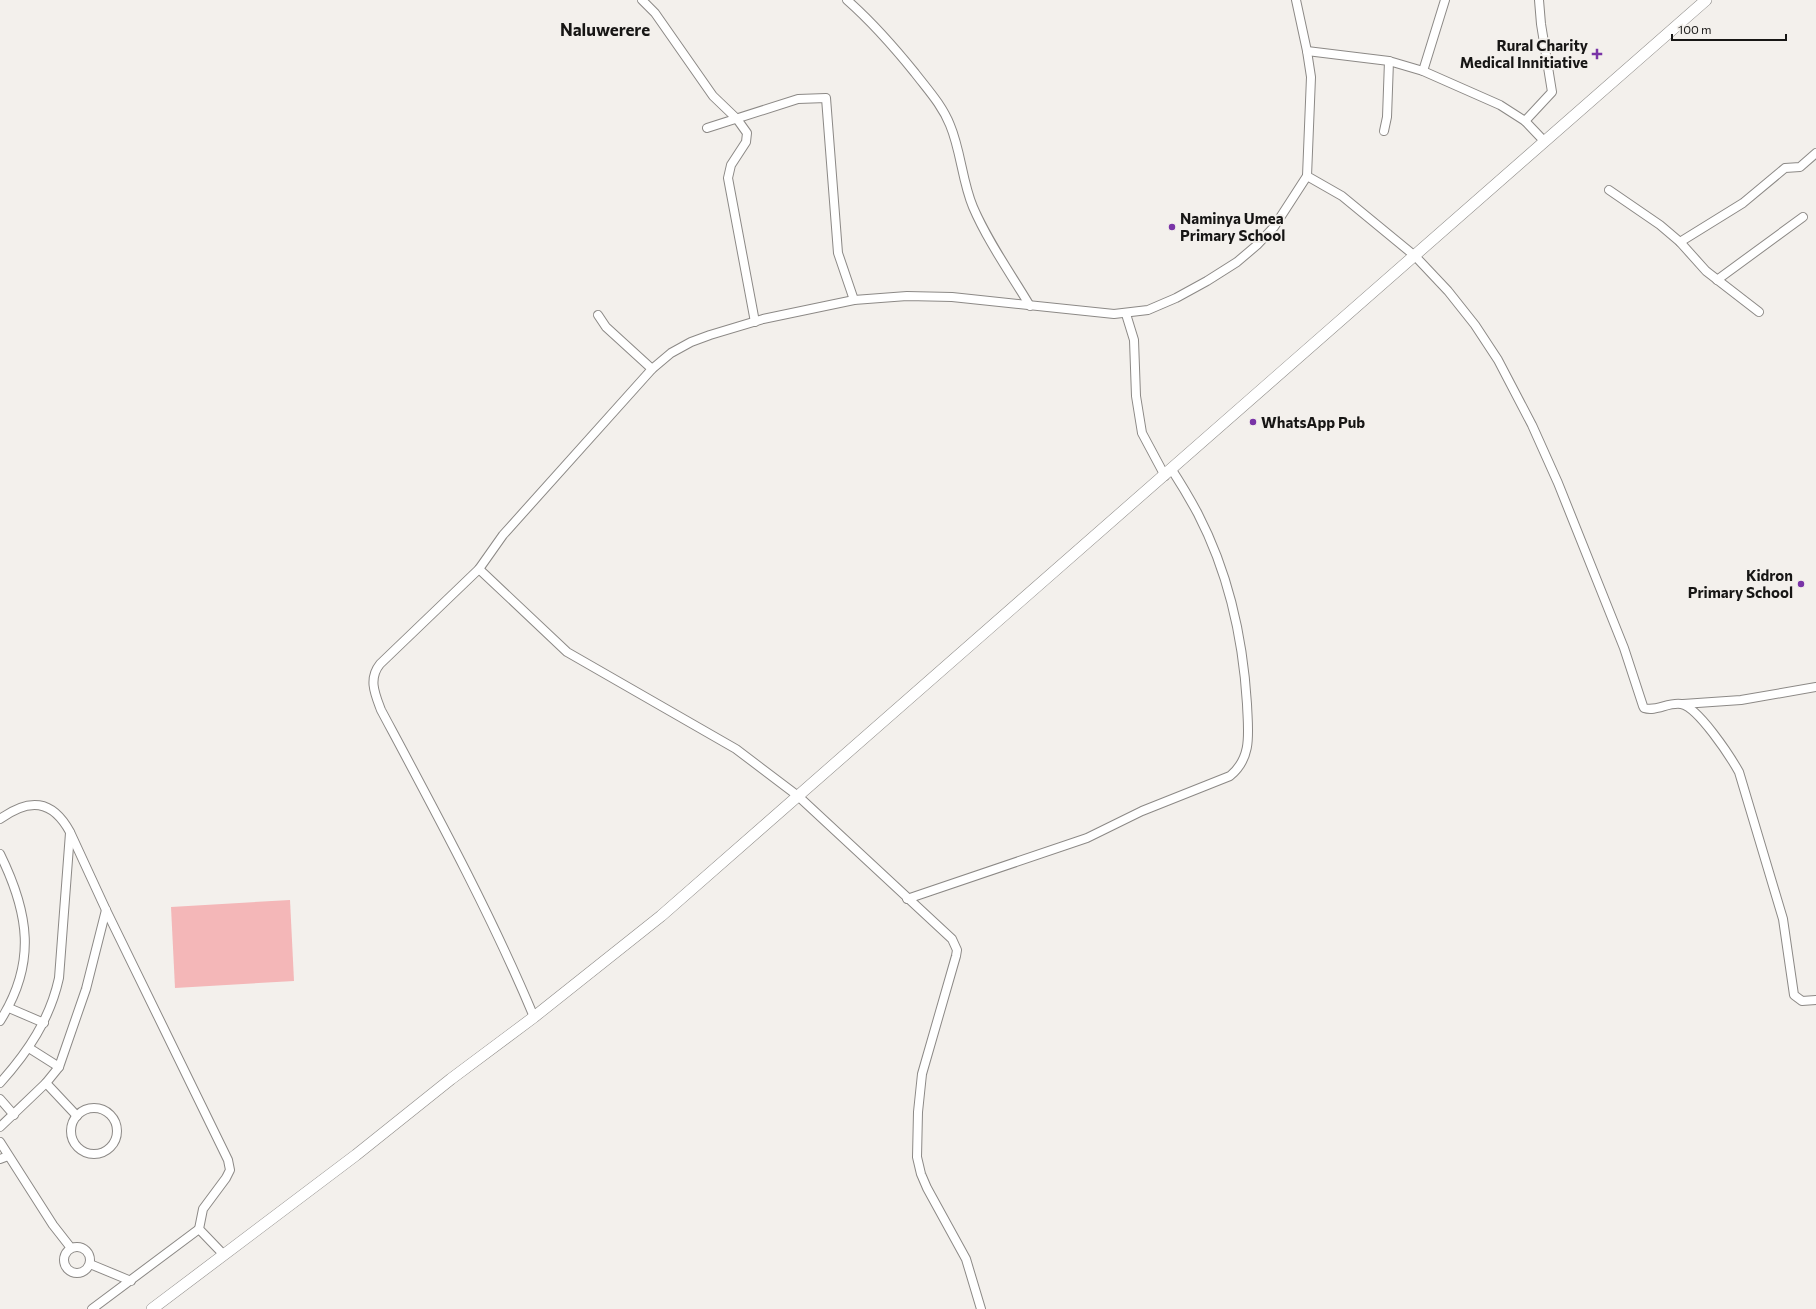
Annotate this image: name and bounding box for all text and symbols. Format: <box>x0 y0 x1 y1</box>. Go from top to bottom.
scale bar <box>1672 16 1786 42</box>
district label: Naluwerere <box>560 19 650 40</box>
text: 100 m <box>1678 22 1712 36</box>
place label: Rural Charity Medical Innitiative <box>1460 36 1589 71</box>
marker: Rural Charity Medical Innitiative <box>1591 48 1603 60</box>
place label: Naminya Umea Primary School <box>1180 209 1285 244</box>
marker: Naminya Umea Primary School <box>1167 222 1177 232</box>
place label: WhatsApp Pub <box>1261 413 1365 431</box>
marker: WhatsApp Pub <box>1248 417 1258 427</box>
place label: Kidron Primary School <box>1688 566 1793 601</box>
marker: Kidron Primary School <box>1796 579 1806 589</box>

